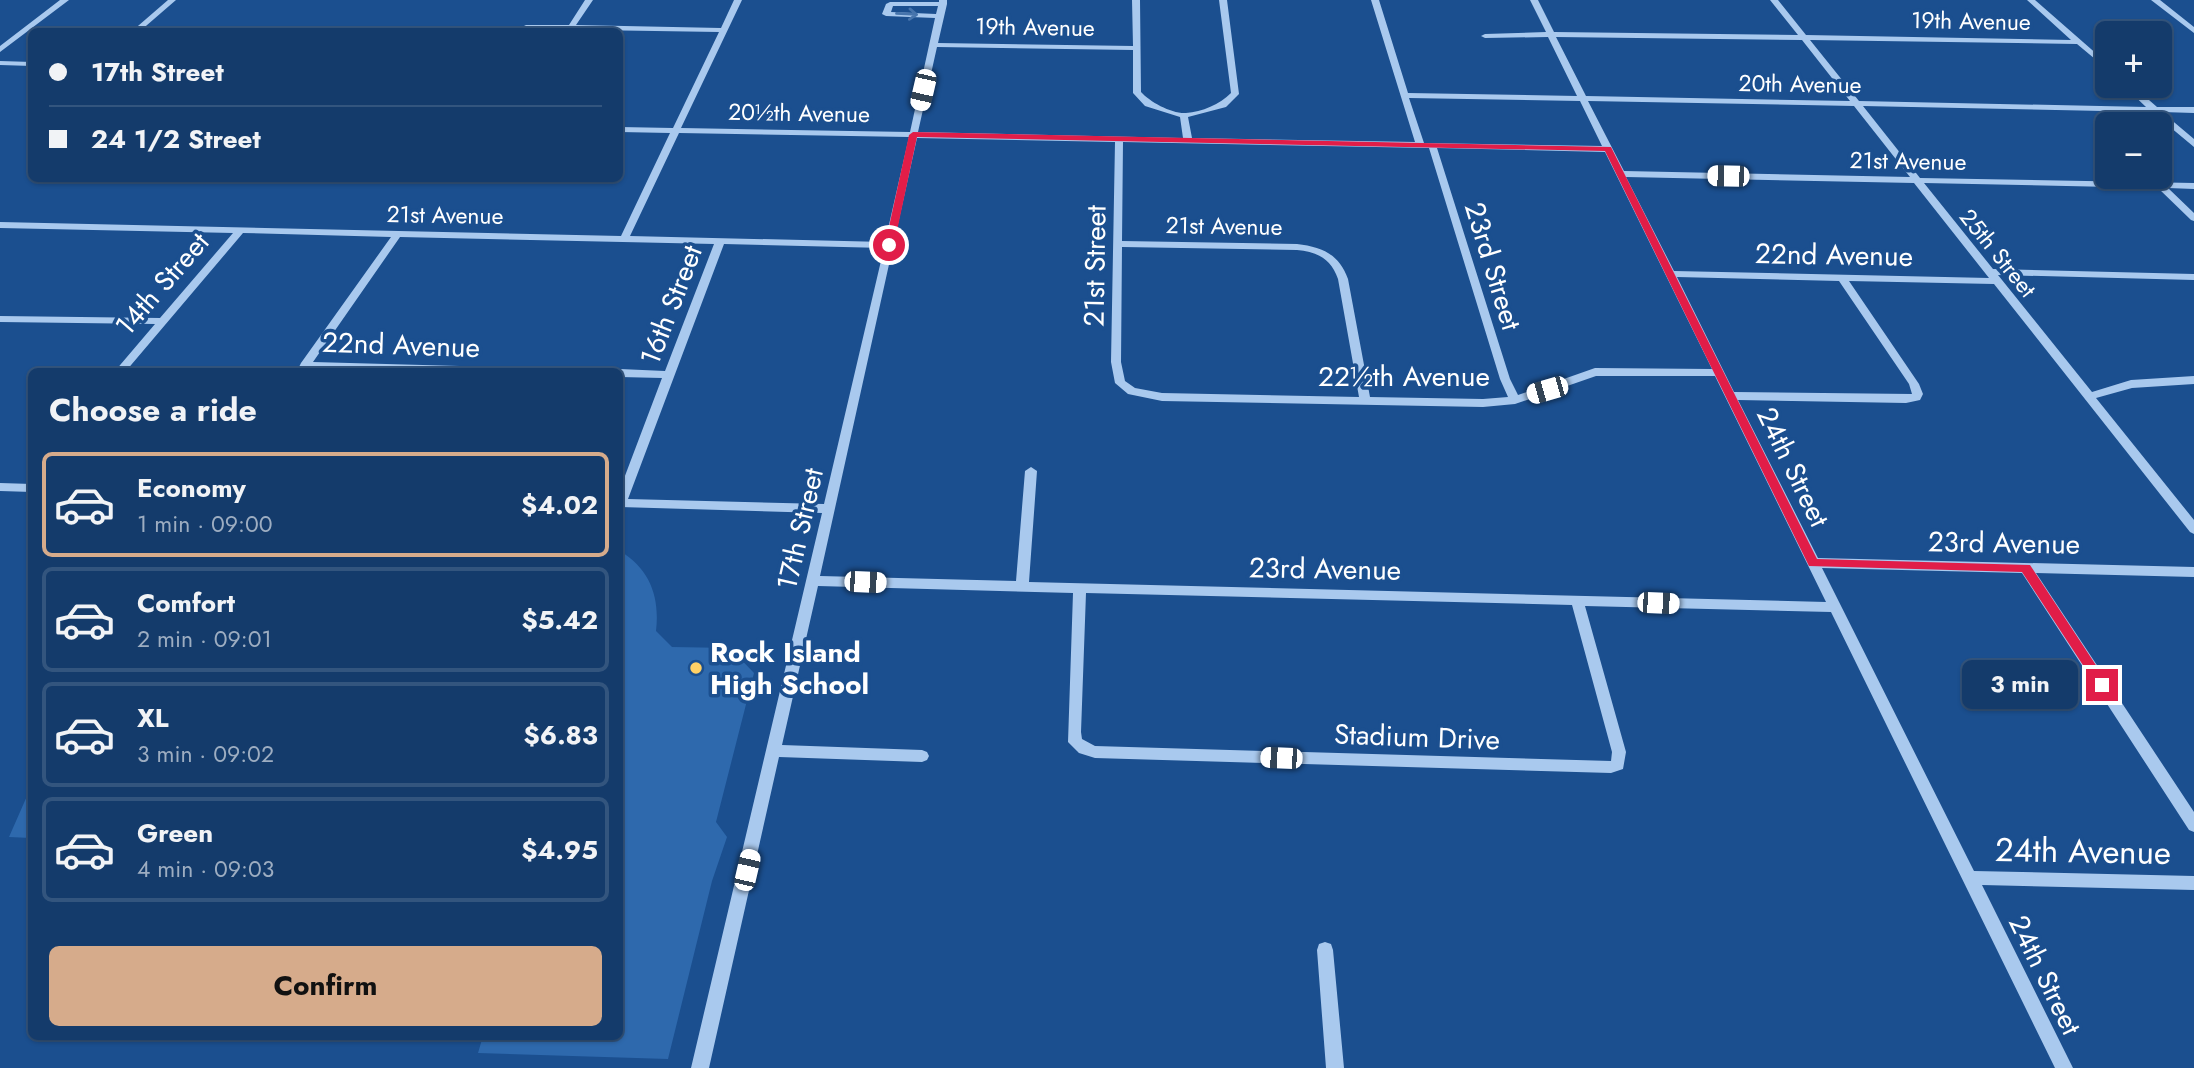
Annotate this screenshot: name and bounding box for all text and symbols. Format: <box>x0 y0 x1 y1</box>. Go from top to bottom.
street label: 19th Avenue <box>1911 3 2031 39</box>
one-way arrow <box>895 8 918 21</box>
street label: 19th Avenue <box>975 9 1095 45</box>
map controls <box>2095 21 2172 189</box>
button: + <box>2095 21 2172 98</box>
text: 17th Street <box>91 53 224 91</box>
street label: 20th Avenue <box>1738 66 1862 102</box>
car <box>909 67 938 113</box>
street label: 20½th Avenue <box>728 95 870 131</box>
button: − <box>2095 112 2172 189</box>
text: 24 1/2 Street <box>91 120 261 158</box>
street label: 21st Avenue <box>1849 143 1967 179</box>
car <box>1707 165 1750 187</box>
street label: 21st Avenue <box>386 197 504 233</box>
street label: 23rd Street <box>1454 197 1532 335</box>
street label: 25th Street <box>1952 201 2045 305</box>
street label: 21st Street <box>1073 205 1117 327</box>
street label: 21st Avenue <box>1165 208 1283 244</box>
street label: 14th Street <box>105 223 219 345</box>
route start <box>873 229 905 261</box>
street label: 22nd Avenue <box>1755 233 1913 277</box>
street label: 16th Street <box>629 239 713 371</box>
street label: 22nd Avenue <box>321 322 481 368</box>
street label: 22½th Avenue <box>1318 356 1490 397</box>
car <box>1524 374 1571 406</box>
text: Choose a ride <box>49 387 257 433</box>
street label: 24th Street <box>1746 400 1840 534</box>
street label: 17th Street <box>766 464 834 594</box>
text: Economy <box>137 469 246 507</box>
icon: car <box>53 473 116 536</box>
text: $4.02 <box>521 486 598 524</box>
text: 1 min · 09:00 <box>137 507 273 541</box>
street label: 23rd Avenue <box>1927 521 2081 565</box>
street label: 23rd Avenue <box>1248 547 1402 591</box>
car <box>844 571 887 593</box>
text: Comfort <box>137 584 235 622</box>
icon: car <box>53 588 116 651</box>
car <box>1637 592 1680 614</box>
text: $5.42 <box>521 601 598 639</box>
text: 2 min · 09:01 <box>137 622 272 656</box>
place label: Rock Island High School <box>710 632 869 705</box>
marker: Rock Island High School <box>688 660 704 676</box>
callout: 3 min <box>1962 660 2078 710</box>
text: 3 min <box>1990 667 2050 701</box>
route end <box>2086 669 2118 701</box>
text: XL <box>137 699 169 737</box>
icon: car <box>53 703 116 766</box>
street label: Stadium Drive <box>1333 714 1501 760</box>
text: $6.83 <box>524 716 598 754</box>
text: 3 min · 09:02 <box>137 737 274 771</box>
car <box>1260 747 1303 769</box>
text: Green <box>137 814 213 852</box>
icon: car <box>53 818 116 881</box>
street label: 24th Avenue <box>1995 826 2171 876</box>
text: $4.95 <box>521 831 598 869</box>
car <box>733 847 762 893</box>
text: 4 min · 09:03 <box>137 852 274 886</box>
street label: 24th Street <box>1998 908 2092 1042</box>
button: Confirm <box>49 946 602 1026</box>

